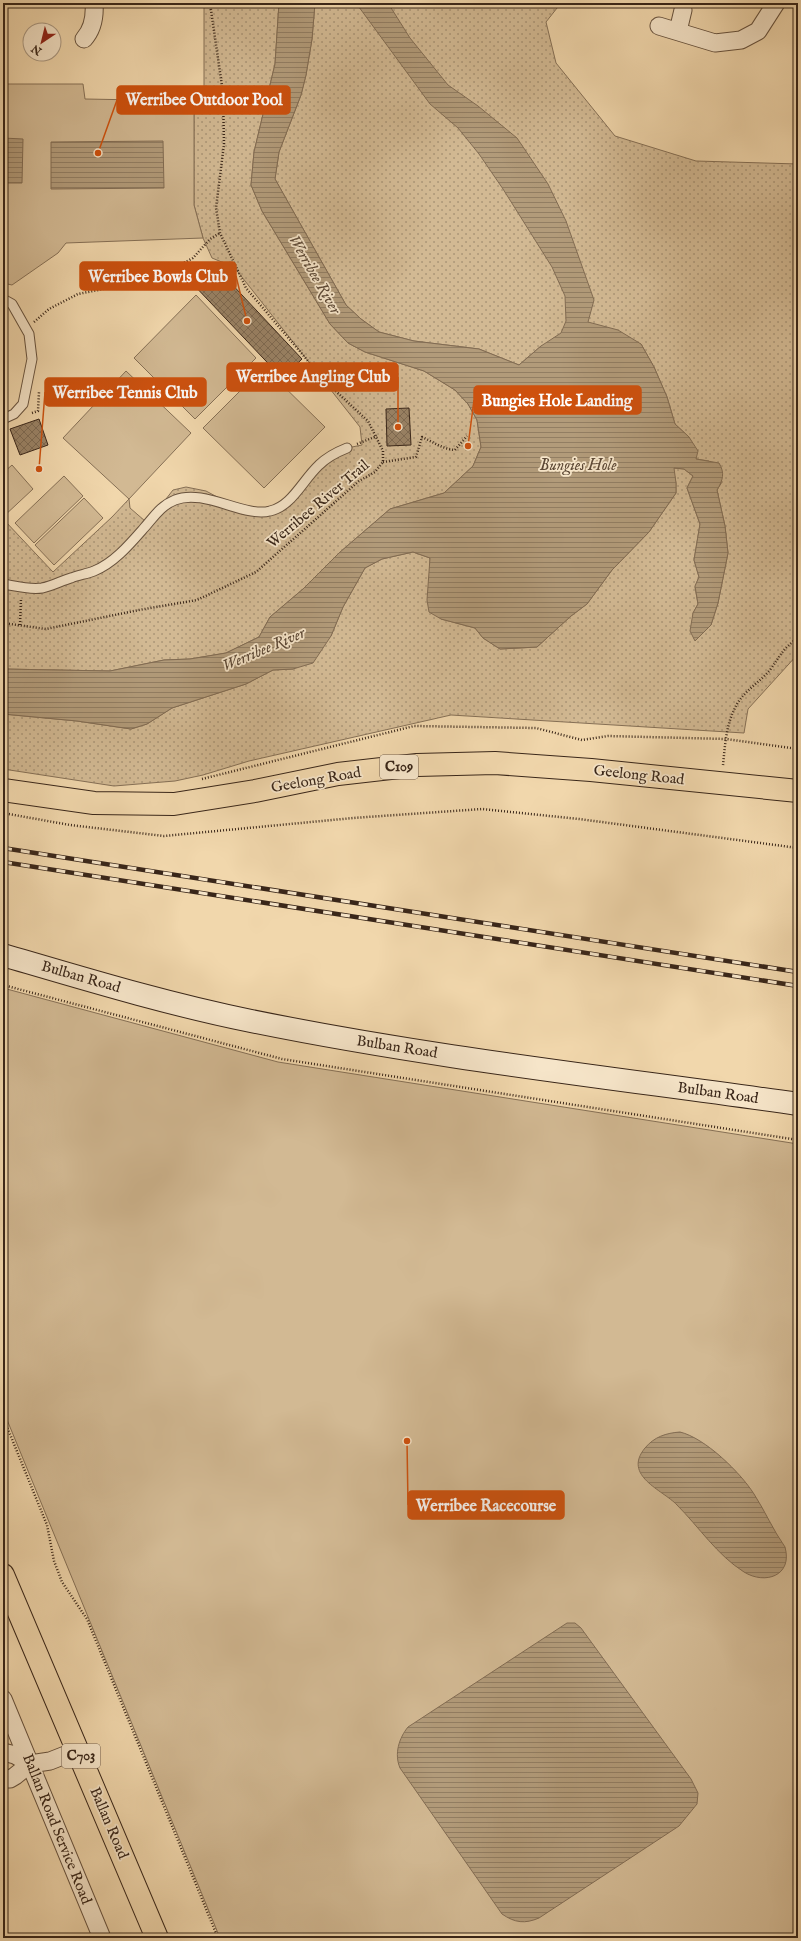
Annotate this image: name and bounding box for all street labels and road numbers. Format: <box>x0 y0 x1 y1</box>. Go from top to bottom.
street label: Werribee River Trail <box>263 455 374 552</box>
road number: C109 <box>380 755 418 779</box>
street label: Geelong Road <box>593 761 686 789</box>
street label: Geelong Road <box>270 763 363 797</box>
street label: Bulban Road <box>39 957 124 998</box>
street label: Bulban Road <box>355 1031 440 1063</box>
street label: Bulban Road <box>676 1078 761 1108</box>
road number: C703 <box>62 1744 100 1768</box>
street label: Ballan Road Service Road <box>18 1751 96 1908</box>
street label: Ballan Road <box>85 1784 133 1863</box>

